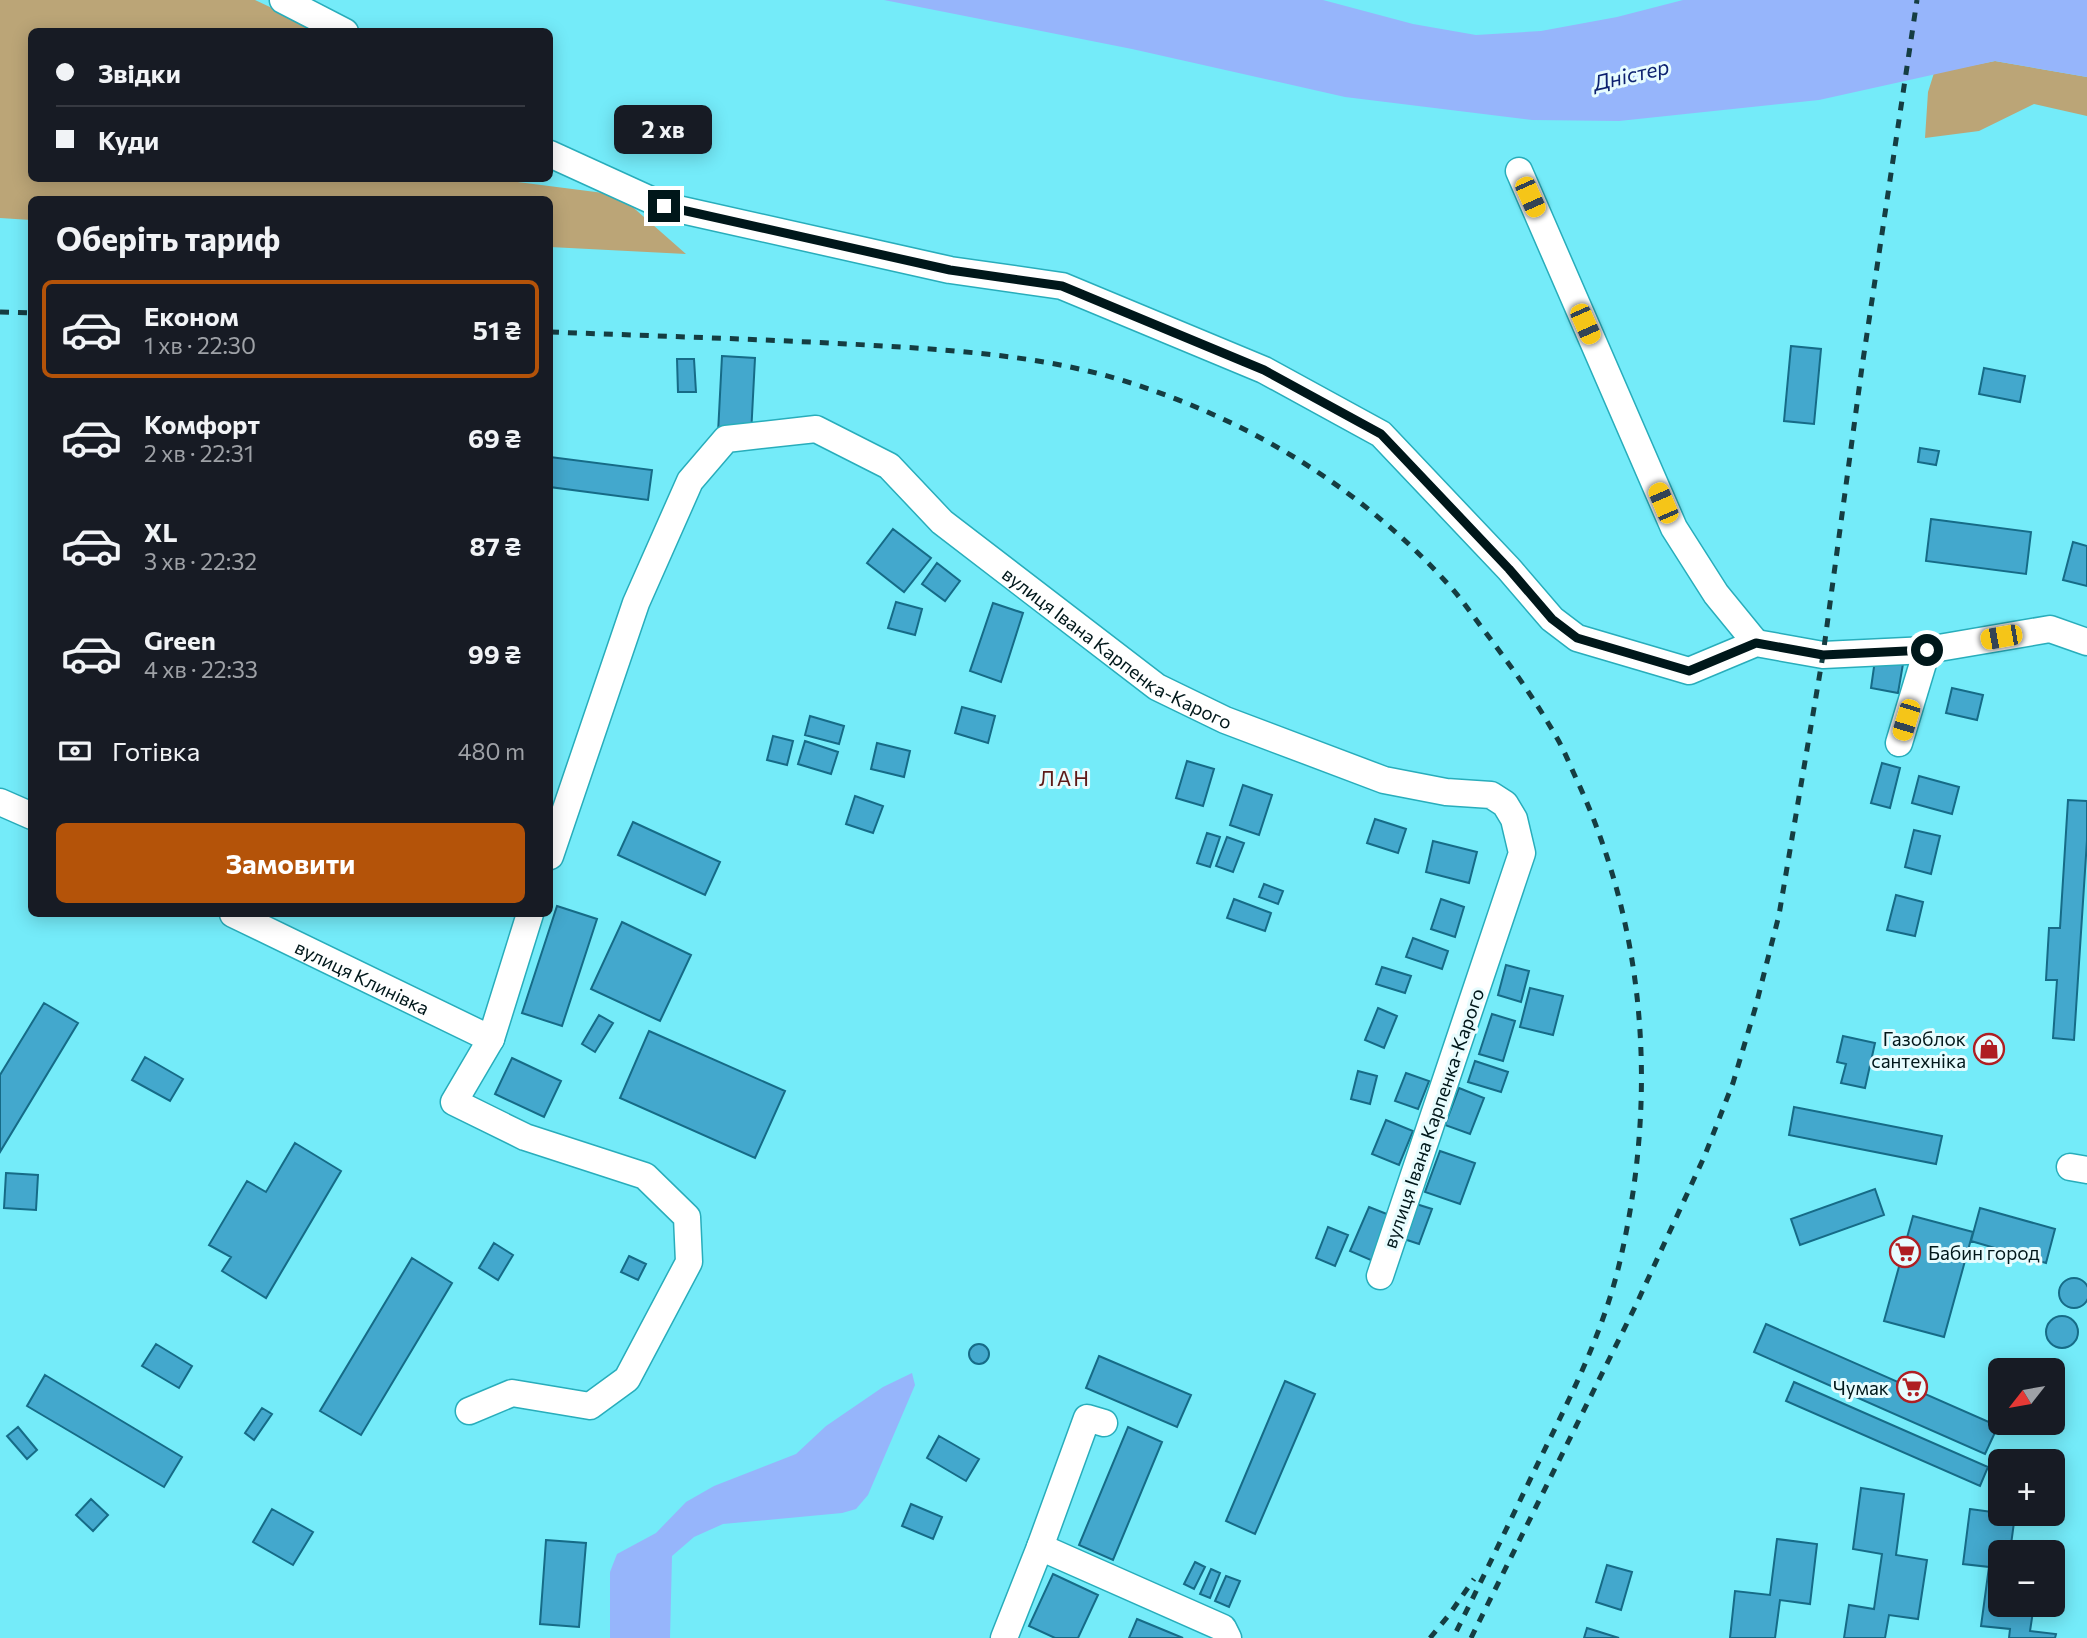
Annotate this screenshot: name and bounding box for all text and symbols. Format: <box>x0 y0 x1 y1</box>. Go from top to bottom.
water label: Дністер <box>1589 53 1671 95</box>
text: Звідки <box>98 57 181 88</box>
callout: 2 хв <box>615 104 713 154</box>
text: 2 хв <box>641 115 685 143</box>
text: Куди <box>98 124 159 155</box>
car <box>1512 174 1549 220</box>
route end <box>648 190 680 222</box>
text: Оберіть тариф <box>56 218 280 258</box>
icon: car <box>60 298 123 361</box>
text: Економ <box>144 300 239 331</box>
car <box>1567 301 1604 347</box>
text: 51 ₴ <box>473 314 521 345</box>
text: 1 хв · 22:30 <box>144 331 256 359</box>
icon: car <box>60 406 123 469</box>
text: Комфорт <box>144 408 260 439</box>
text: 69 ₴ <box>468 422 521 453</box>
text: 2 хв · 22:31 <box>144 439 254 467</box>
car <box>1646 480 1681 526</box>
icon: car <box>60 514 123 577</box>
text: XL <box>144 516 178 547</box>
text: 87 ₴ <box>470 530 521 561</box>
text: 3 хв · 22:32 <box>144 547 257 575</box>
street label: вулиця Івана Карпенка-Карого <box>998 561 1235 733</box>
icon: car <box>60 622 123 685</box>
car <box>1979 623 2024 651</box>
text: Green <box>144 624 216 655</box>
route start <box>1911 634 1943 666</box>
text: 99 ₴ <box>468 638 521 669</box>
text: 4 хв · 22:33 <box>144 655 258 683</box>
car <box>1890 697 1923 743</box>
icon: cash <box>56 732 94 770</box>
text: Готівка <box>112 735 200 766</box>
text: 480 m <box>458 737 525 765</box>
district label: ЛАН <box>1039 765 1091 790</box>
button: Замовити <box>56 823 525 903</box>
street label: вулиця Клинівка <box>292 935 433 1019</box>
street label: вулиця Івана Карпенка-Карого <box>1378 985 1488 1251</box>
place label: Газоблок сантехніка <box>1871 1027 1966 1072</box>
shop icon: Газоблок сантехніка <box>1972 1032 2006 1066</box>
supermarket icon: Бабин город <box>1888 1235 1922 1269</box>
place label: Бабин город <box>1928 1241 2040 1264</box>
north arrow <box>1988 1358 2065 1435</box>
map controls <box>1988 1358 2065 1617</box>
supermarket icon: Чумак <box>1895 1370 1929 1404</box>
place label: Чумак <box>1833 1376 1889 1399</box>
button: + <box>1988 1449 2065 1526</box>
button: − <box>1988 1540 2065 1617</box>

